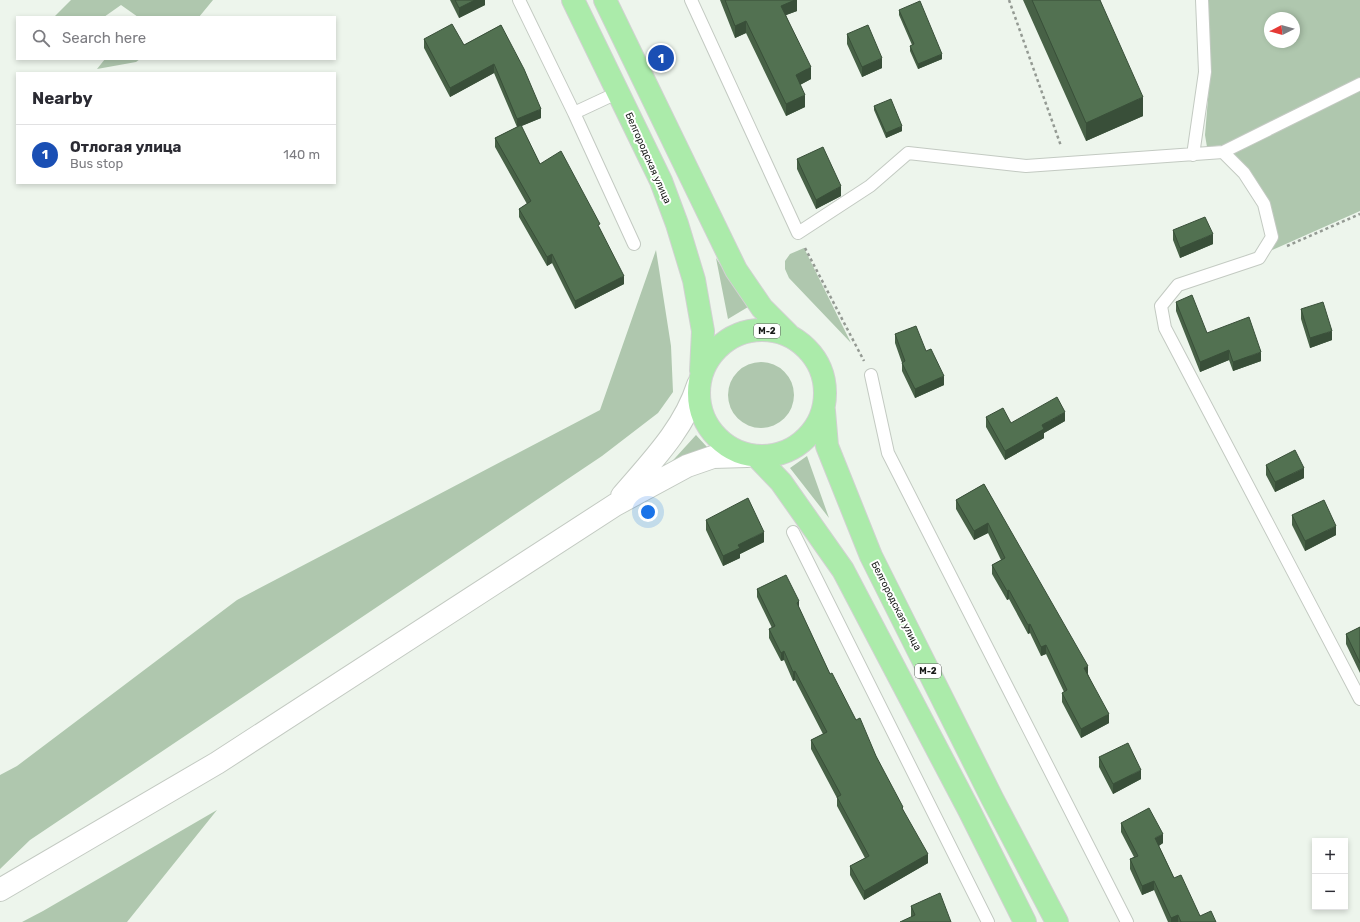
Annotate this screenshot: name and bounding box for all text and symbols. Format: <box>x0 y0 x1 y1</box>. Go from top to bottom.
north arrow <box>1264 12 1300 48</box>
search box <box>16 16 336 60</box>
icon: search <box>30 27 52 49</box>
text: Search here <box>62 29 146 47</box>
pin: 1 <box>648 43 674 73</box>
text: Nearby <box>32 88 93 108</box>
street label: Белгородская улица <box>622 111 674 205</box>
text: Отлогая улица <box>70 138 181 156</box>
text: 1 <box>42 147 48 162</box>
text: 140 m <box>283 147 320 162</box>
text: Bus stop <box>70 156 123 171</box>
road number: М-2 <box>754 324 780 338</box>
your location <box>638 502 658 522</box>
street label: Белгородская улица <box>868 559 924 653</box>
road number: М-2 <box>915 664 941 678</box>
map controls <box>1312 838 1348 910</box>
button: + <box>1312 838 1348 874</box>
button: − <box>1312 874 1348 910</box>

